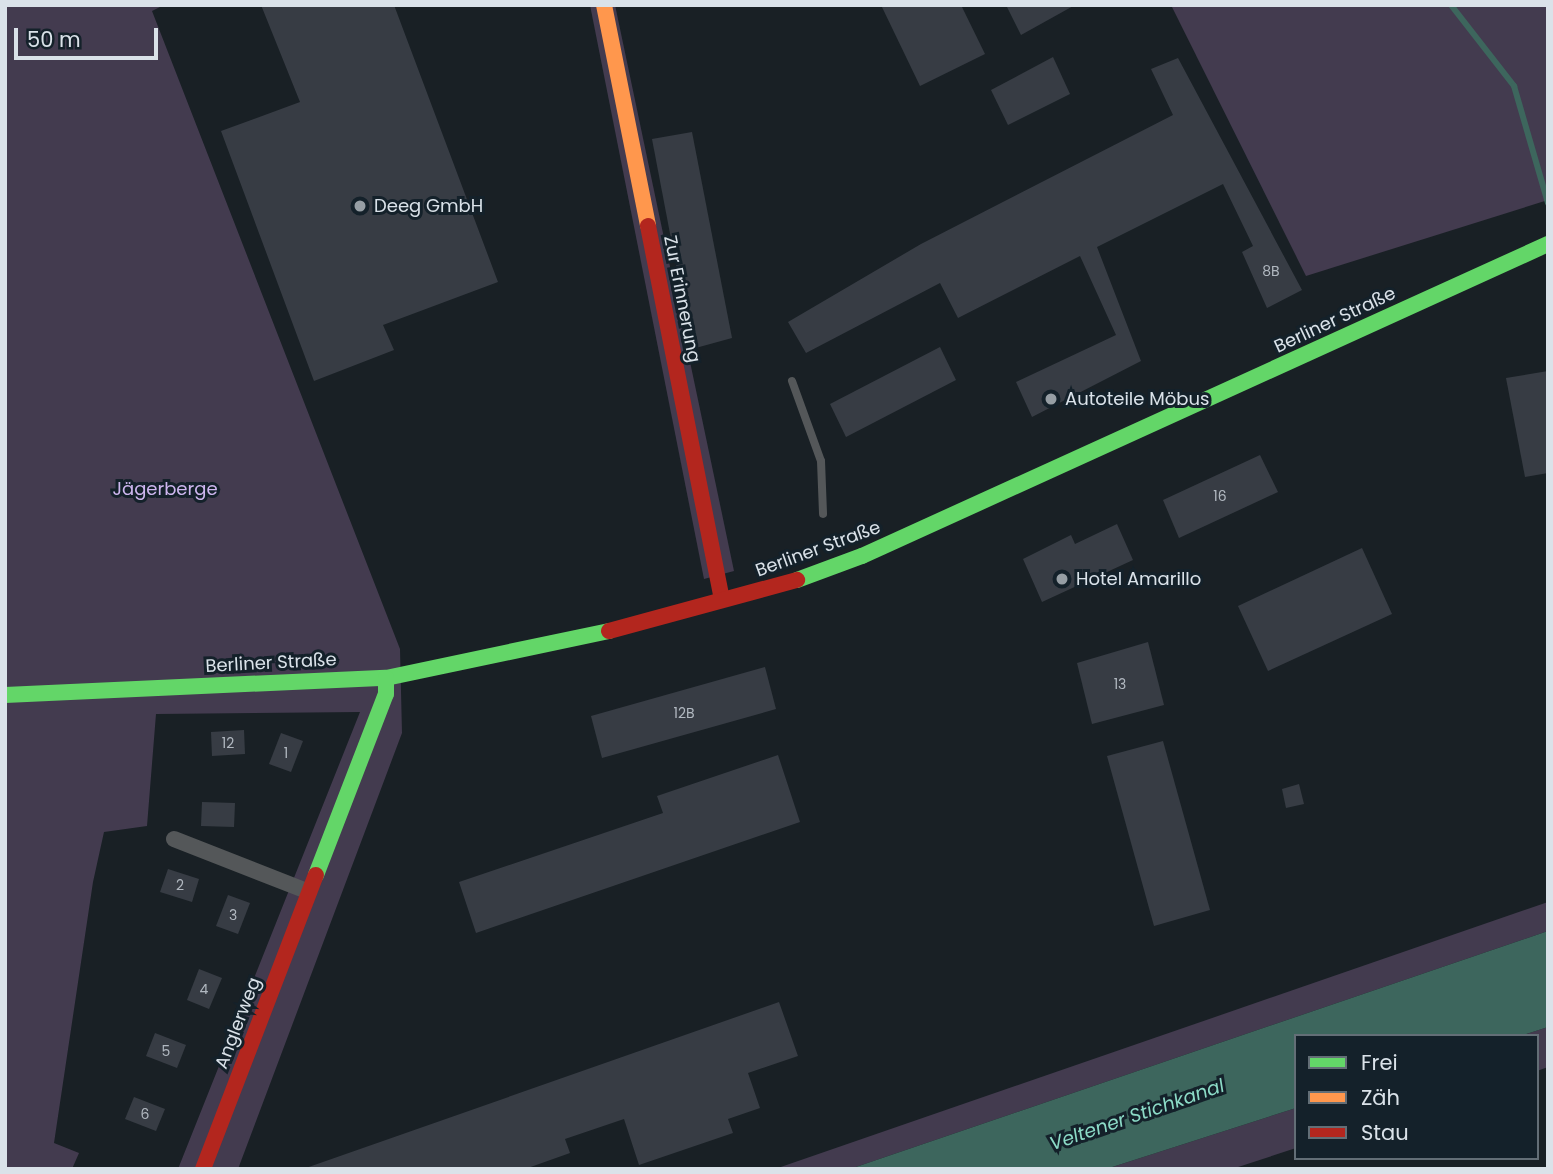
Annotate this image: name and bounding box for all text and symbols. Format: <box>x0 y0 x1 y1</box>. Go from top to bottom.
scale bar <box>18 14 161 58</box>
text: 50 m <box>27 25 81 54</box>
place label: Deeg GmbH <box>374 195 483 217</box>
marker: Deeg GmbH <box>352 198 368 214</box>
street label: Zur Erinnerung <box>659 233 705 365</box>
house number: 8B <box>1262 263 1280 279</box>
street label: Berliner Straße <box>1271 282 1399 358</box>
place label: Autoteile Möbus <box>1065 388 1209 410</box>
marker: Autoteile Möbus <box>1043 391 1059 407</box>
park label: Jägerberge <box>112 478 218 500</box>
house number: 16 <box>1213 488 1227 504</box>
street label: Berliner Straße <box>753 516 883 582</box>
place label: Hotel Amarillo <box>1076 568 1201 590</box>
marker: Hotel Amarillo <box>1054 571 1070 587</box>
street label: Berliner Straße <box>205 649 337 677</box>
house number: 13 <box>1114 676 1126 692</box>
house number: 12B <box>673 705 695 721</box>
house number: 12 <box>222 735 234 751</box>
house number: 1 <box>284 745 288 761</box>
house number: 2 <box>176 877 184 893</box>
house number: 3 <box>229 907 237 923</box>
street label: Anglerweg <box>211 974 265 1072</box>
house number: 4 <box>200 981 208 997</box>
legend <box>1294 1034 1539 1160</box>
house number: 5 <box>162 1043 170 1059</box>
text: Frei <box>1361 1048 1398 1077</box>
water label: Veltener Stichkanal <box>1047 1074 1227 1156</box>
text: Zäh <box>1361 1083 1400 1112</box>
house number: 6 <box>141 1106 149 1122</box>
text: Stau <box>1361 1118 1409 1147</box>

